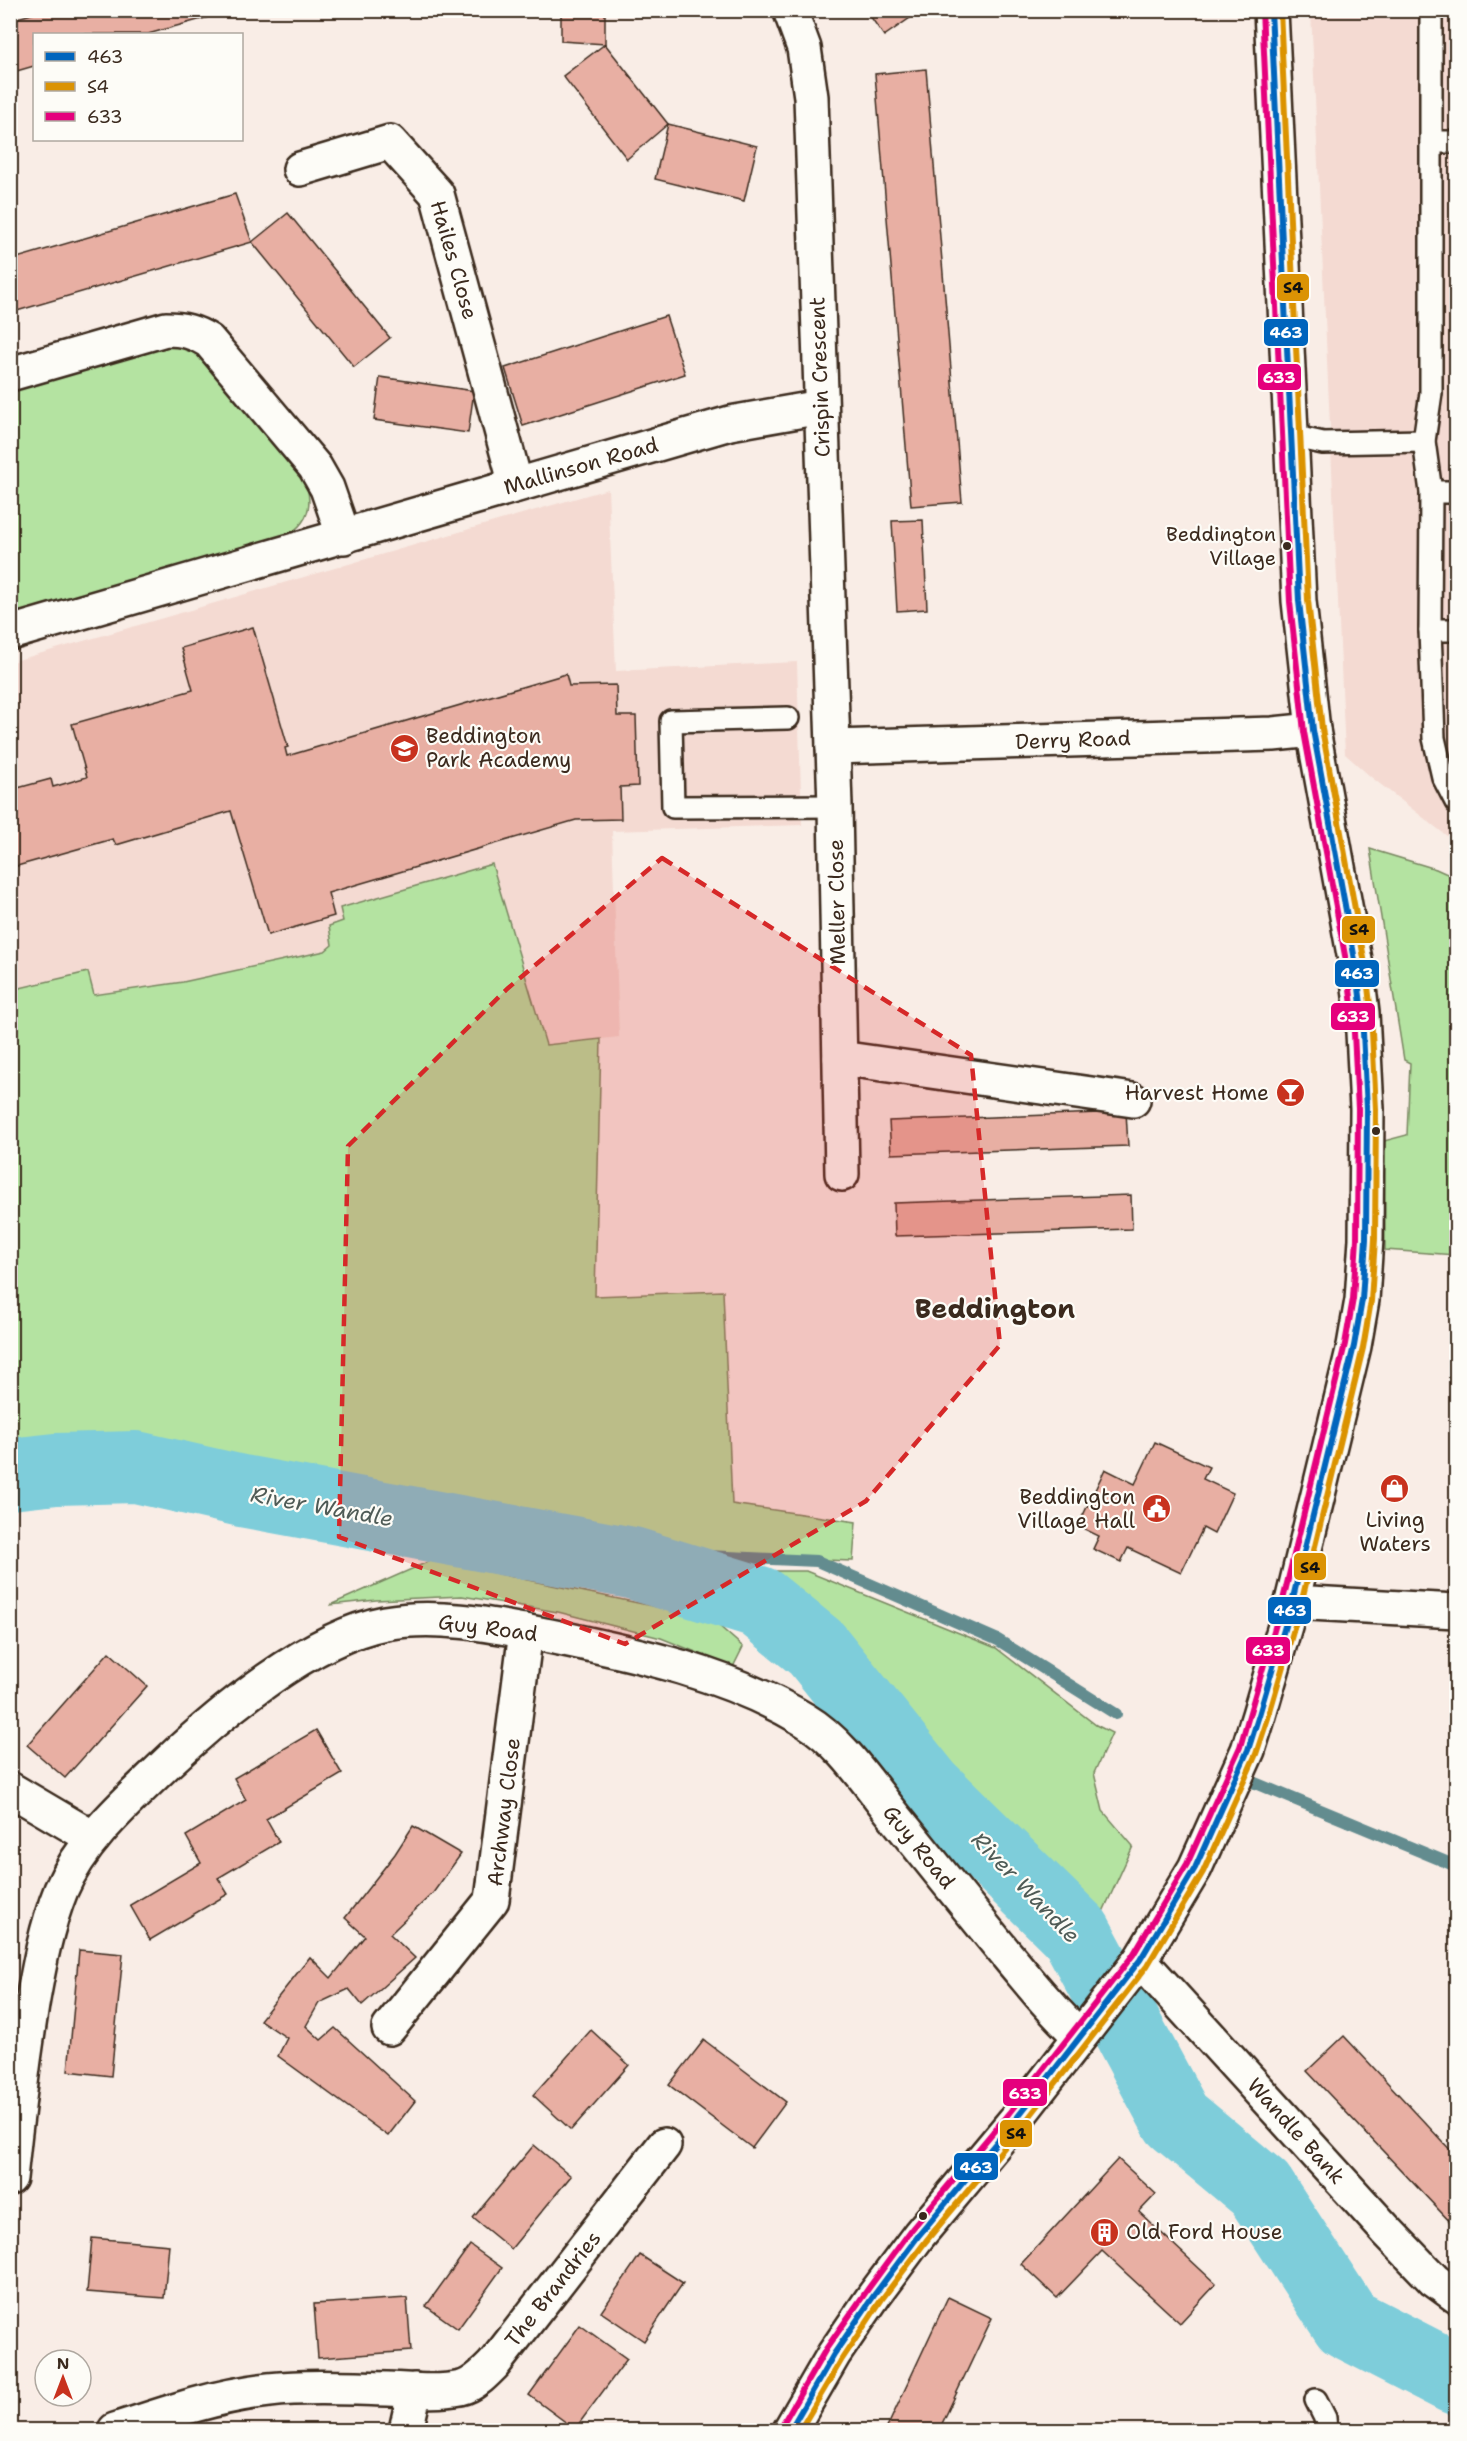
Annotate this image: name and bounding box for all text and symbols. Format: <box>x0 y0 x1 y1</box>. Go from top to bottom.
legend <box>33 33 243 141</box>
text: 463 <box>87 45 123 69</box>
text: S4 <box>87 75 109 99</box>
text: 633 <box>87 105 123 129</box>
street label: Hailes Close <box>424 197 484 323</box>
line badge: S4 <box>1276 273 1310 302</box>
text: S4 <box>1283 277 1303 298</box>
street label: Crispin Crescent <box>803 296 837 458</box>
line badge: 463 <box>1263 318 1309 347</box>
text: 463 <box>1269 322 1303 343</box>
line badge: 633 <box>1257 363 1302 391</box>
text: 633 <box>1263 367 1295 388</box>
street label: Mallinson Road <box>501 431 661 501</box>
place label: Beddington Village <box>1166 521 1276 571</box>
marker: Beddington Village <box>1281 540 1293 552</box>
place label: Beddington Park Academy <box>426 722 571 774</box>
street label: Derry Road <box>1015 724 1131 756</box>
school or university icon: Beddington Park Academy <box>389 732 421 764</box>
street label: Meller Close <box>822 839 852 965</box>
line badge: S4 <box>1341 915 1376 944</box>
text: S4 <box>1349 919 1369 940</box>
line badge: 463 <box>1334 959 1380 988</box>
text: 463 <box>1340 963 1374 984</box>
line badge: 633 <box>1330 1002 1376 1031</box>
text: 633 <box>1337 1006 1369 1027</box>
bar icon: Harvest Home <box>1274 1077 1306 1109</box>
place label: Harvest Home <box>1125 1079 1269 1107</box>
unlabelled marker <box>1370 1125 1382 1137</box>
district label: Beddington <box>915 1290 1075 1327</box>
shop icon: Living Waters <box>1379 1473 1411 1505</box>
water label: River Wandle <box>248 1480 395 1533</box>
place label: Beddington Village Hall <box>1017 1483 1136 1535</box>
public building icon: Beddington Village Hall <box>1140 1493 1172 1525</box>
place label: Living Waters <box>1359 1506 1431 1558</box>
line badge: S4 <box>1293 1552 1327 1581</box>
text: S4 <box>1300 1557 1320 1578</box>
line badge: 463 <box>1267 1596 1312 1625</box>
text: 463 <box>1273 1600 1307 1621</box>
street label: Guy Road <box>437 1608 539 1648</box>
line badge: 633 <box>1245 1636 1291 1665</box>
text: 633 <box>1252 1640 1284 1661</box>
street label: Archway Close <box>481 1736 527 1888</box>
street label: Guy Road <box>877 1799 961 1895</box>
water label: River Wandle <box>965 1825 1086 1949</box>
street label: Wandle Bank <box>1241 2072 1351 2190</box>
line badge: 633 <box>1002 2078 1048 2107</box>
text: 633 <box>1009 2083 1041 2104</box>
line badge: S4 <box>999 2119 1033 2148</box>
text: S4 <box>1006 2123 1026 2144</box>
line badge: 463 <box>953 2152 999 2181</box>
text: 463 <box>959 2157 993 2178</box>
unlabelled marker <box>917 2210 929 2222</box>
building icon: Old Ford House <box>1089 2216 1121 2248</box>
place label: Old Ford House <box>1126 2218 1283 2246</box>
street label: The Brandries <box>499 2225 607 2353</box>
north arrow <box>33 2348 93 2408</box>
text: N <box>57 2353 69 2374</box>

